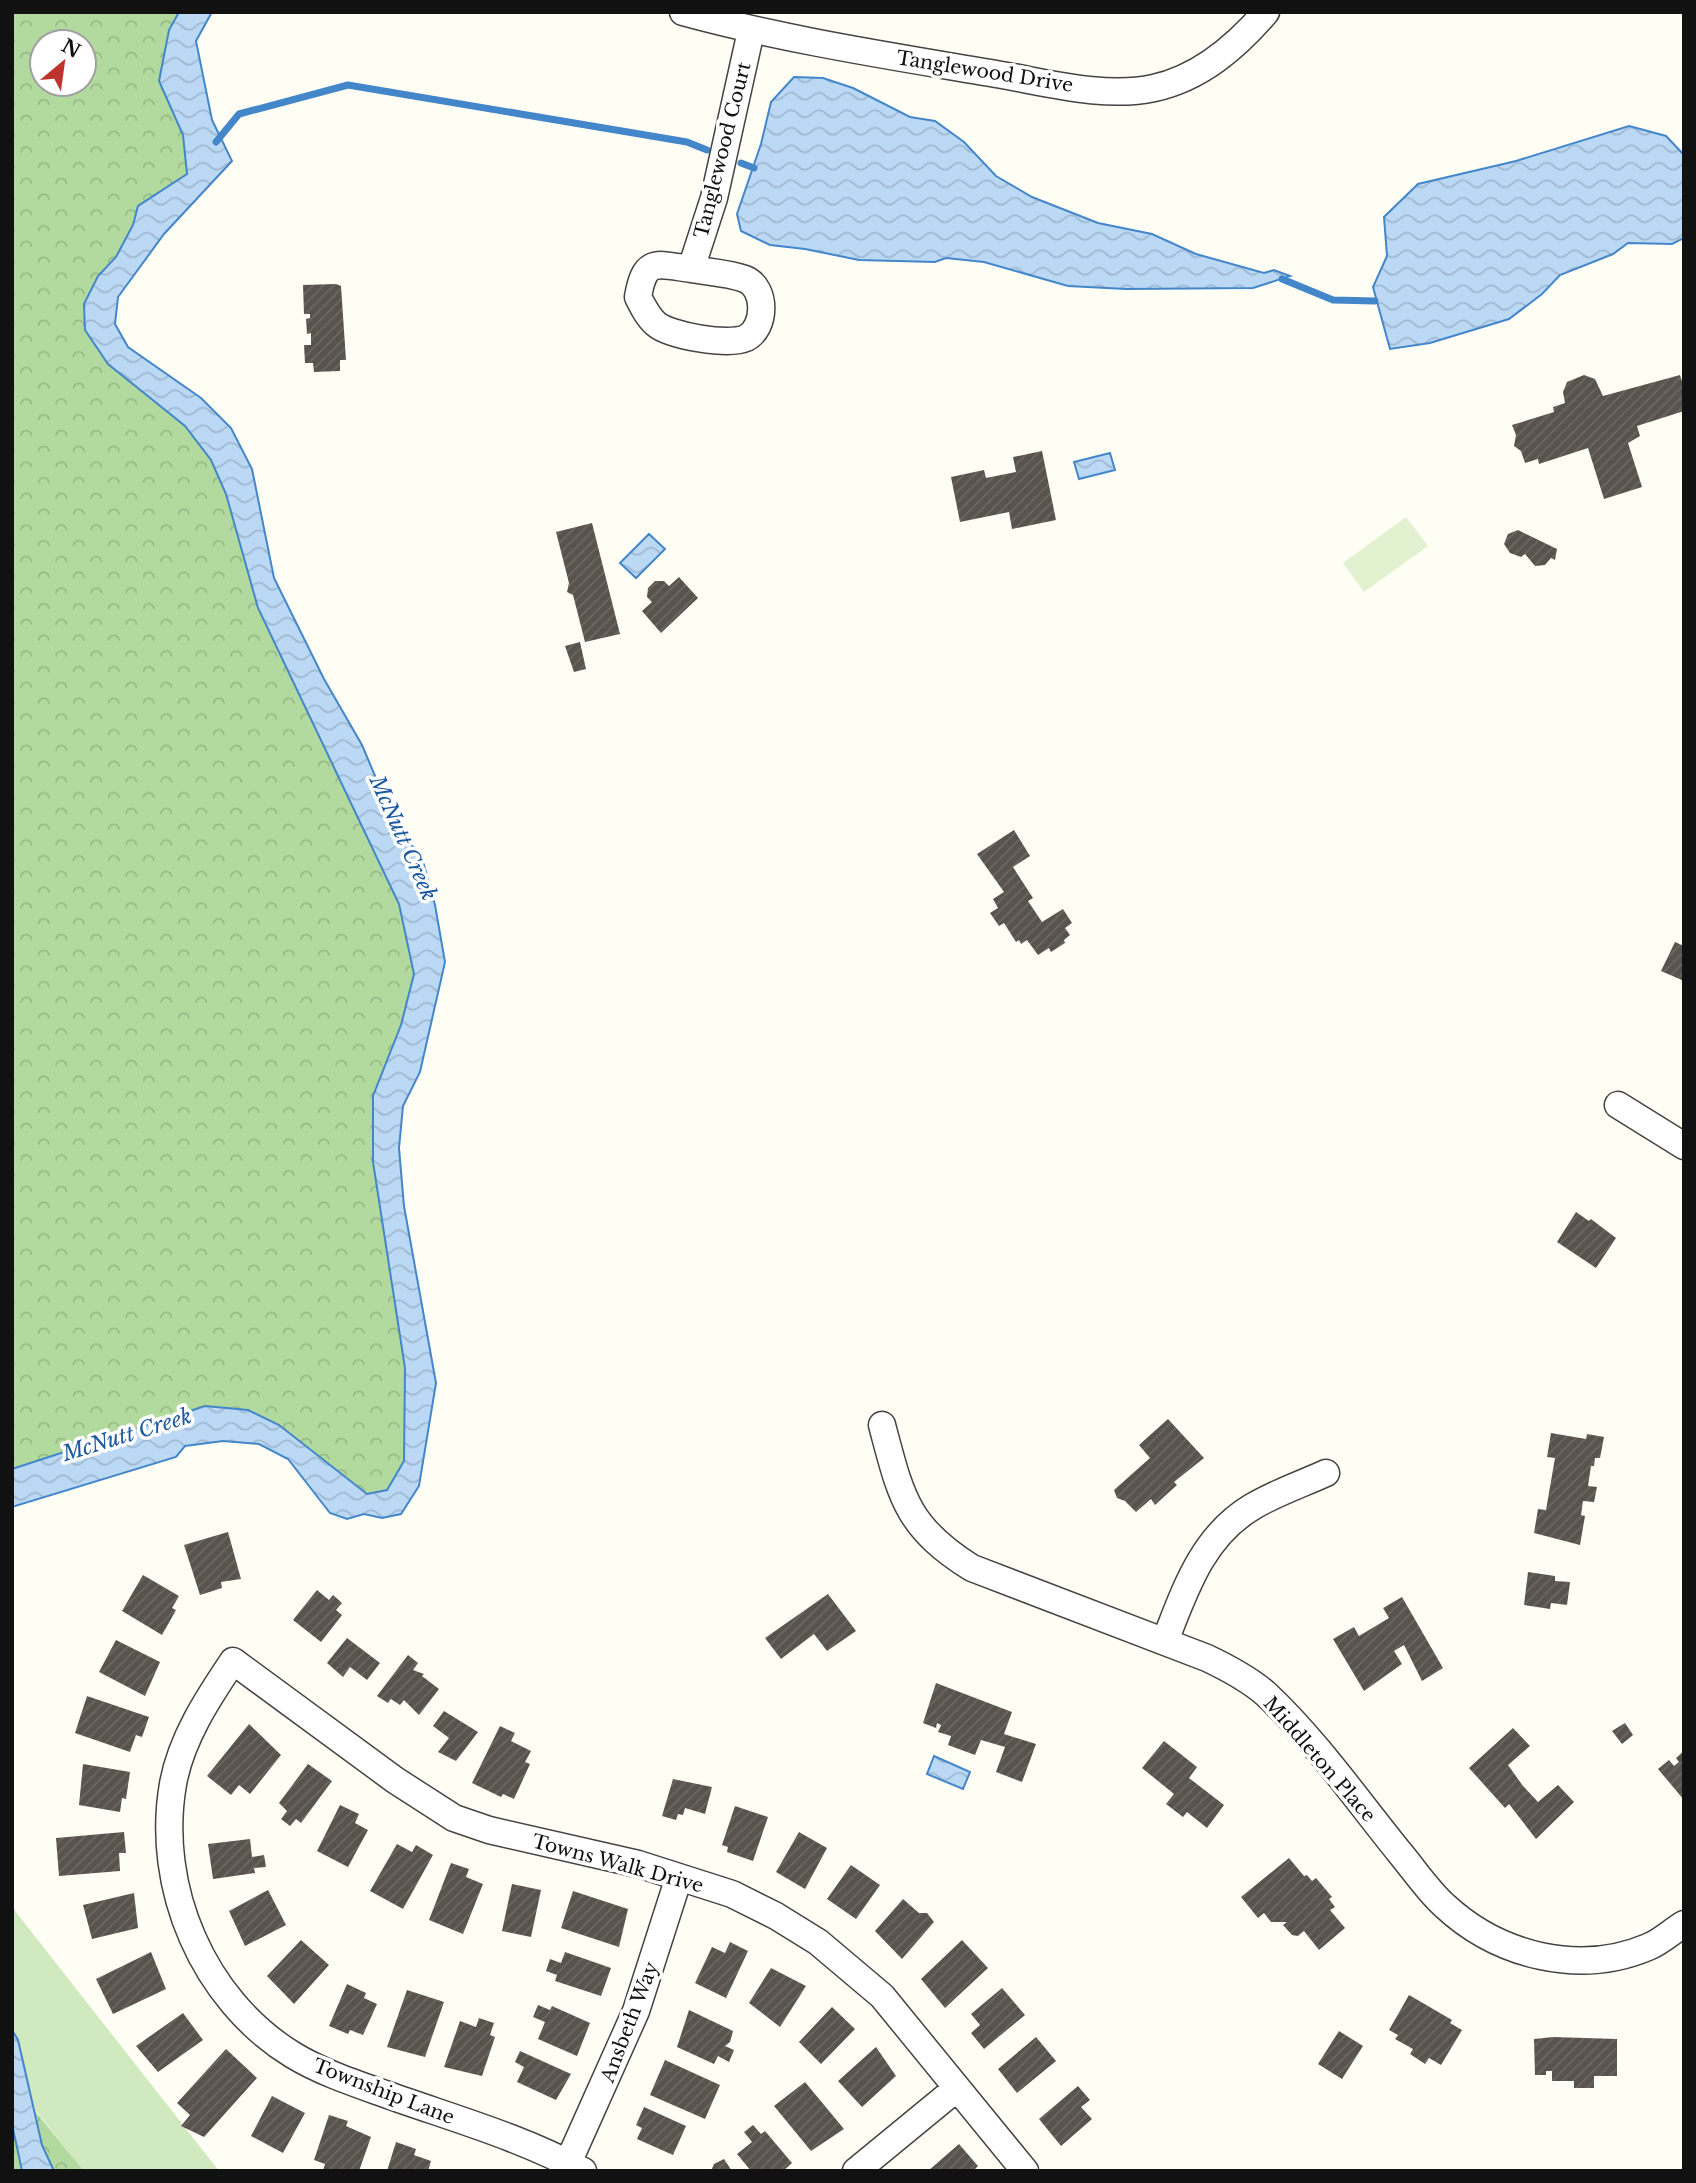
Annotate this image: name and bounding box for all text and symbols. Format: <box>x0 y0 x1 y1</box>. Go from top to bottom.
north arrow <box>28 28 98 98</box>
text: N <box>58 34 85 63</box>
street label: Tanglewood Drive <box>895 46 1075 97</box>
street label: Tanglewood Court <box>689 59 756 241</box>
water label: McNutt Creek <box>363 771 442 905</box>
water label: McNutt Creek <box>58 1403 195 1467</box>
street label: Middleton Place <box>1259 1692 1380 1827</box>
street label: Towns Walk Drive <box>530 1830 706 1897</box>
street label: Ansbeth Way <box>596 1958 663 2087</box>
street label: Township Lane <box>310 2054 458 2129</box>

